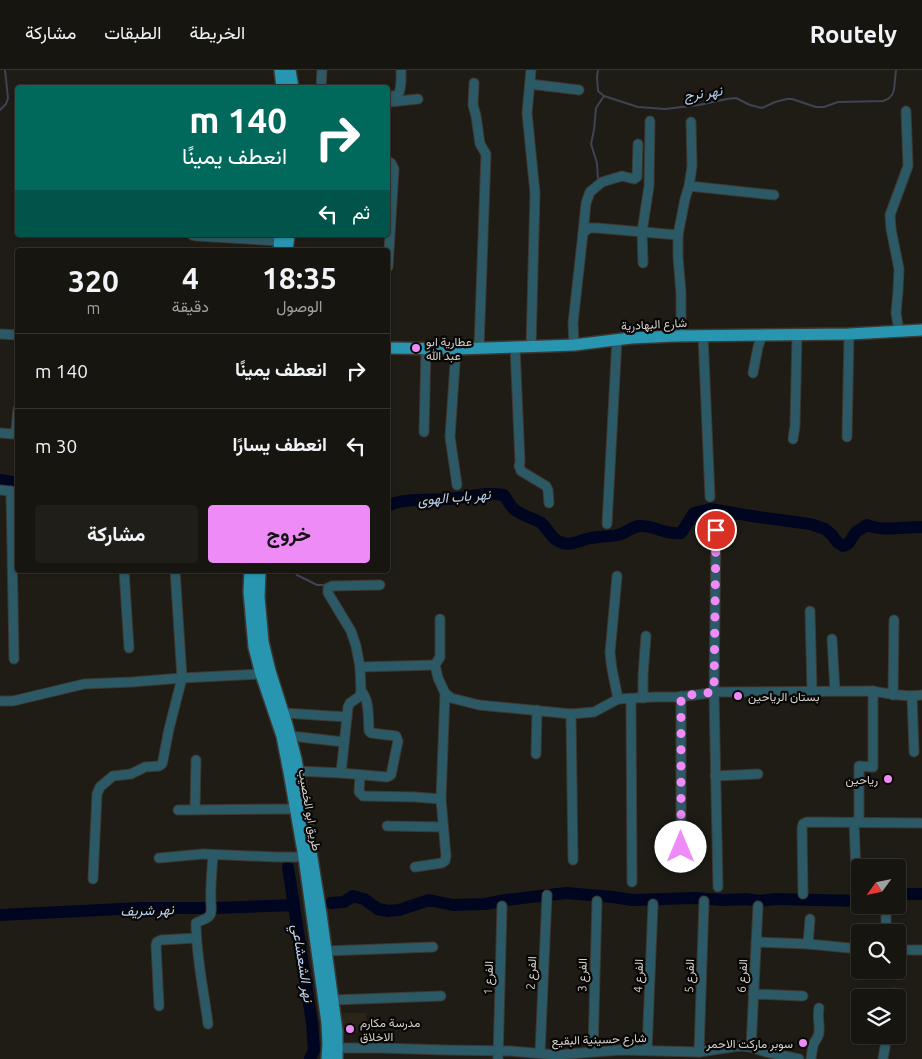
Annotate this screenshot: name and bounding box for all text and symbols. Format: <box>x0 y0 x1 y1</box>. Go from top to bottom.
text: Routely <box>810 21 897 48</box>
text: مشاركة <box>25 22 76 42</box>
text: الطبقات <box>104 22 161 42</box>
text: الخريطة <box>189 22 245 42</box>
water label: نهر نرج <box>683 82 724 106</box>
text: 140 m <box>189 100 287 140</box>
icon: right <box>305 105 370 170</box>
text: انعطف يمينًا <box>182 143 287 168</box>
icon: left <box>314 200 342 228</box>
text: ثم <box>352 201 370 223</box>
text: 4 <box>182 261 199 295</box>
text: 18:35 <box>262 261 337 295</box>
text: 320 <box>68 264 119 298</box>
text: دقيقة <box>172 297 209 315</box>
text: الوصول <box>276 297 323 315</box>
text: m <box>87 299 100 317</box>
street label: شارع البهادرية <box>621 316 688 335</box>
place label: عطارية ابو عبد الله <box>426 335 472 363</box>
marker: عطارية ابو عبد الله <box>410 342 422 354</box>
icon: right <box>342 357 370 385</box>
text: انعطف يمينًا <box>235 358 327 380</box>
text: 140 m <box>35 360 88 382</box>
icon: left <box>342 432 370 460</box>
text: انعطف يسارًا <box>233 433 327 455</box>
text: 30 m <box>35 435 77 457</box>
water label: نهر باب الهوى <box>417 486 492 509</box>
button: مشاركة <box>35 505 198 563</box>
button: خروج <box>208 505 370 563</box>
pin <box>695 509 737 551</box>
icon: arrive <box>702 516 730 544</box>
marker: بستان الرياحين <box>732 690 744 702</box>
place label: بستان الرياحين <box>748 690 819 705</box>
street label: طريق ابو الخصيب <box>294 768 324 852</box>
place label: رياحين <box>846 773 878 788</box>
marker: رياحين <box>882 773 894 785</box>
position arrow <box>654 820 706 872</box>
north arrow <box>851 859 906 914</box>
map controls <box>851 859 906 1044</box>
water label: نهر شريف <box>120 901 175 920</box>
water label: نهر الشعشاعي <box>285 923 317 1005</box>
button: search <box>851 924 906 979</box>
street label: الفرع 2 <box>524 956 541 990</box>
street label: الفرع 3 <box>575 958 592 992</box>
street label: الفرع 4 <box>631 959 648 993</box>
street label: الفرع 5 <box>682 959 699 993</box>
street label: الفرع 6 <box>735 959 752 993</box>
street label: الفرع 1 <box>481 961 498 995</box>
button: layers <box>851 989 906 1044</box>
place label: مدرسة مكارم الاخلاق <box>360 1016 420 1044</box>
marker: مدرسة مكارم الاخلاق <box>344 1023 356 1035</box>
street label: شارع حسينية البقيع <box>551 1031 647 1050</box>
place label: سوبر ماركت الاحمر <box>705 1037 793 1052</box>
marker: سوبر ماركت الاحمر <box>797 1037 809 1049</box>

